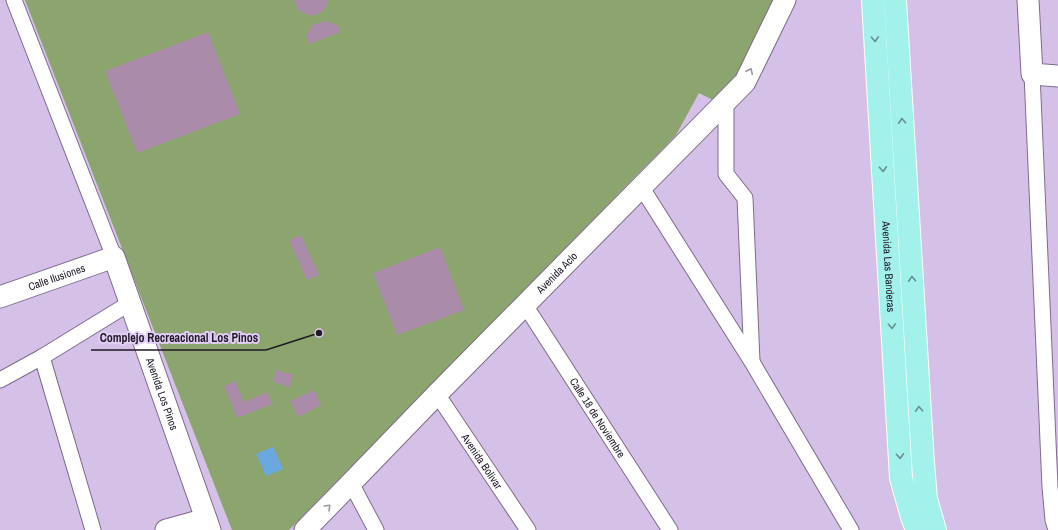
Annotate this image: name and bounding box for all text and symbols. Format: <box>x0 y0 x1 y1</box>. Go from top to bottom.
one-way arrow <box>871 36 880 42</box>
one-way arrow <box>745 68 753 76</box>
one-way arrow <box>898 118 907 124</box>
one-way arrow <box>878 166 887 172</box>
street label: Avenida Las Banderas <box>879 220 898 313</box>
street label: Avenida Aclo <box>533 249 580 297</box>
street label: Calle Ilusiones <box>26 261 87 294</box>
one-way arrow <box>907 276 916 282</box>
one-way arrow <box>888 323 896 329</box>
callout: Complejo Recreacional Los Pinos <box>91 326 266 350</box>
text: Complejo Recreacional Los Pinos <box>100 330 259 346</box>
street label: Avenida Los Pinos <box>143 355 181 432</box>
street label: Calle 18 de Noviembre <box>567 375 629 460</box>
one-way arrow <box>915 406 924 412</box>
street label: Avenida Bolivar <box>458 430 506 492</box>
one-way arrow <box>895 453 904 459</box>
one-way arrow <box>323 504 331 512</box>

